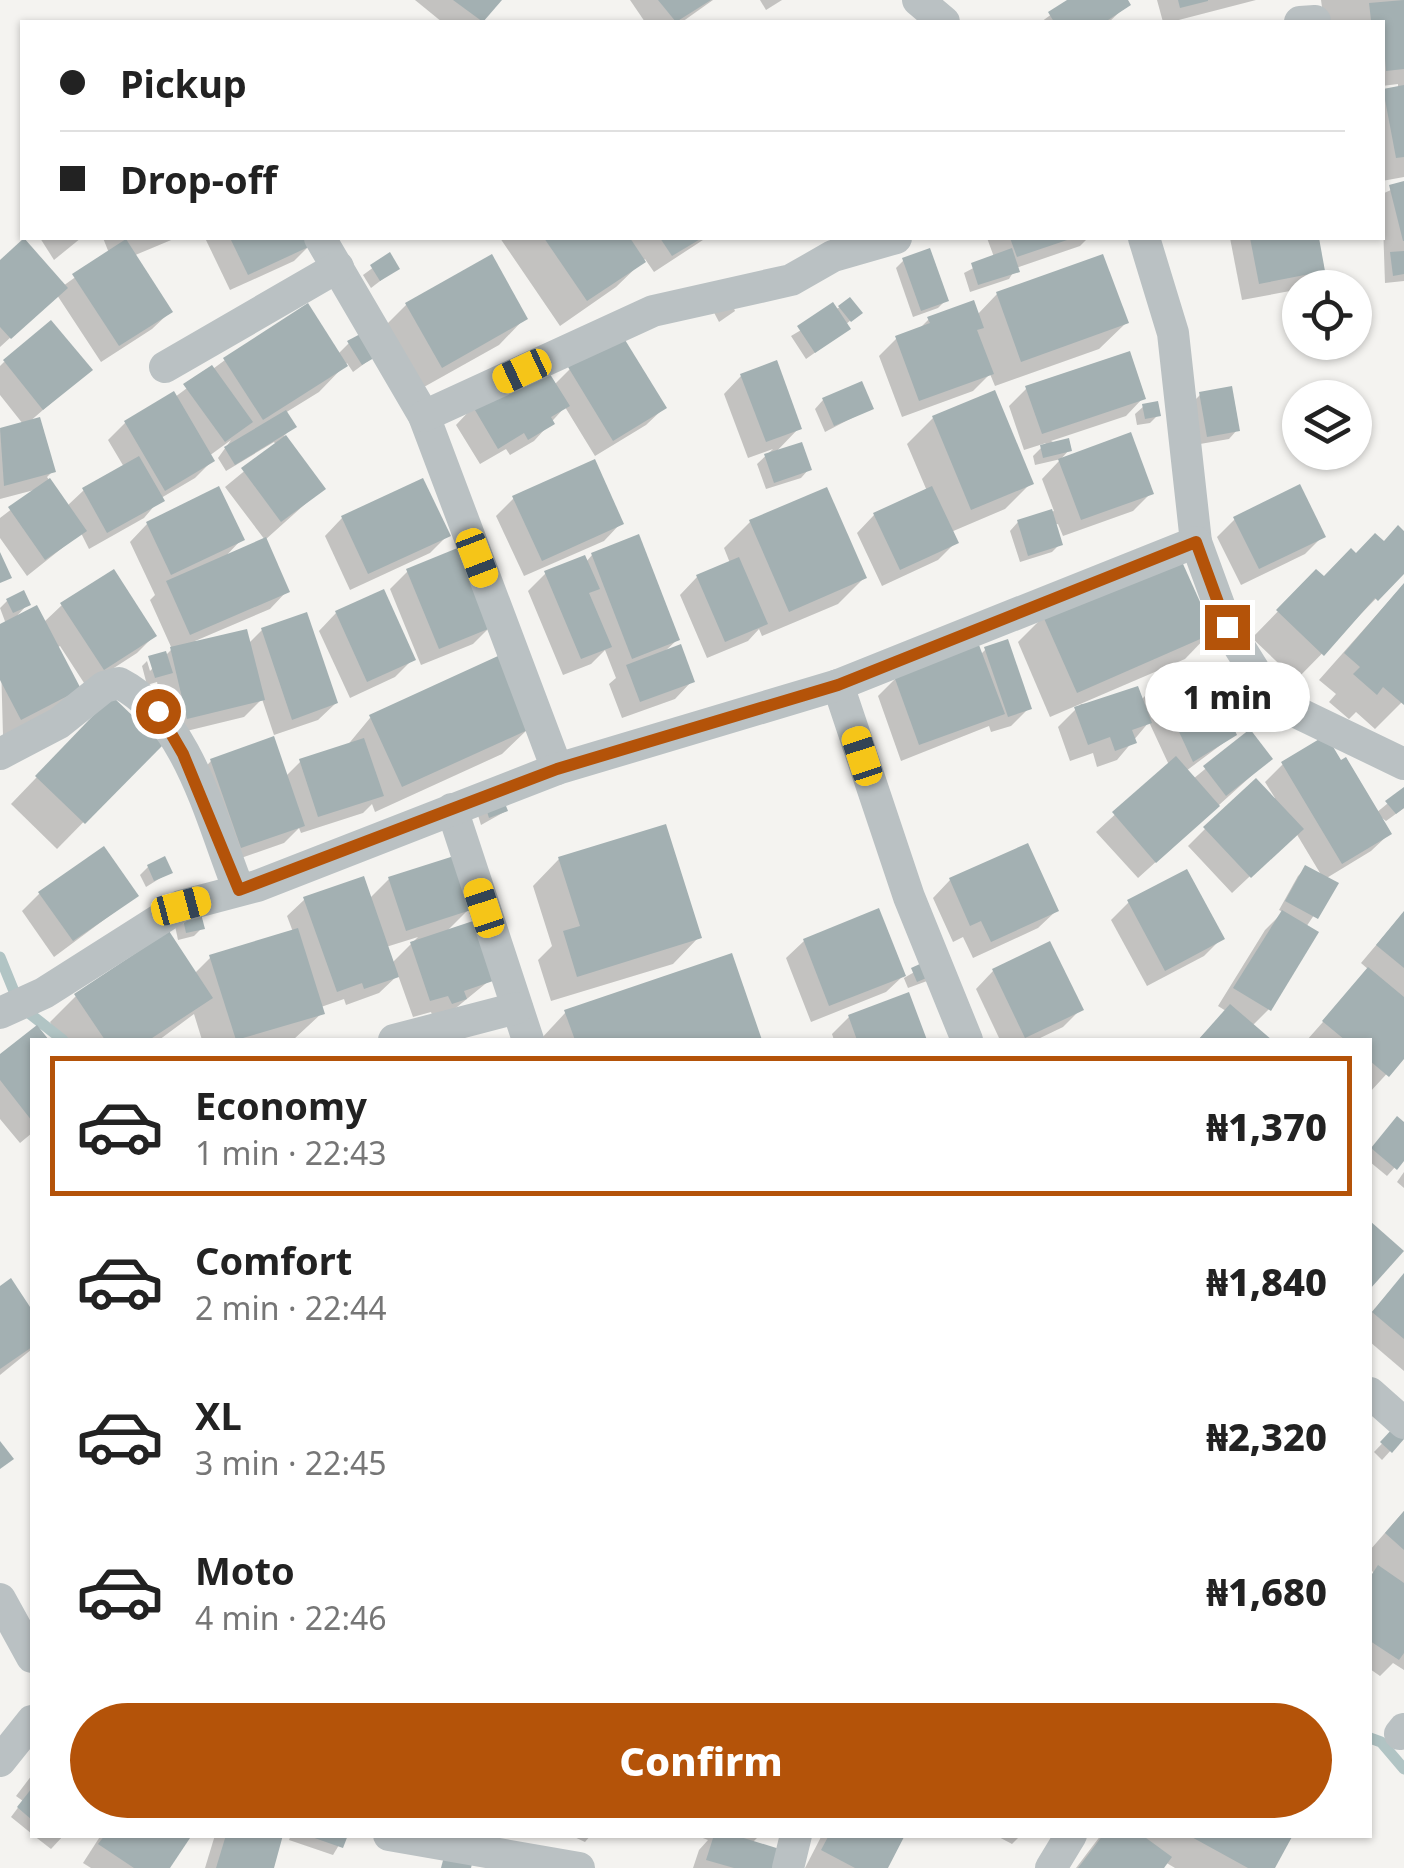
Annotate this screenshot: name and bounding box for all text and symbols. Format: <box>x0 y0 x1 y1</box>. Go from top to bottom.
text: Pickup <box>120 57 247 109</box>
text: Drop-off <box>120 153 277 205</box>
map controls <box>1282 270 1372 470</box>
button: locate <box>1282 270 1372 360</box>
car <box>488 345 556 397</box>
button: layers <box>1282 380 1372 470</box>
car <box>452 525 502 591</box>
route end <box>1205 605 1250 650</box>
callout: 1 min <box>1144 662 1310 732</box>
text: 1 min <box>1183 675 1272 718</box>
route start <box>136 689 181 734</box>
car <box>838 723 886 789</box>
car <box>460 875 508 941</box>
car <box>148 884 214 928</box>
text: Economy <box>195 1079 367 1131</box>
icon: car <box>75 1081 165 1171</box>
text: ₦1,370 <box>1206 1100 1327 1152</box>
text: 1 min · 22:43 <box>195 1131 387 1174</box>
text: Comfort <box>195 1234 352 1286</box>
icon: car <box>75 1236 165 1326</box>
text: ₦1,840 <box>1206 1255 1327 1307</box>
text: 2 min · 22:44 <box>195 1286 387 1329</box>
text: XL <box>195 1389 242 1441</box>
icon: car <box>75 1391 165 1481</box>
text: ₦2,320 <box>1206 1410 1327 1462</box>
text: 3 min · 22:45 <box>195 1441 387 1484</box>
text: Moto <box>195 1544 295 1596</box>
icon: car <box>75 1546 165 1636</box>
text: ₦1,680 <box>1206 1565 1327 1617</box>
text: 4 min · 22:46 <box>195 1596 387 1639</box>
button: Confirm <box>70 1703 1332 1818</box>

